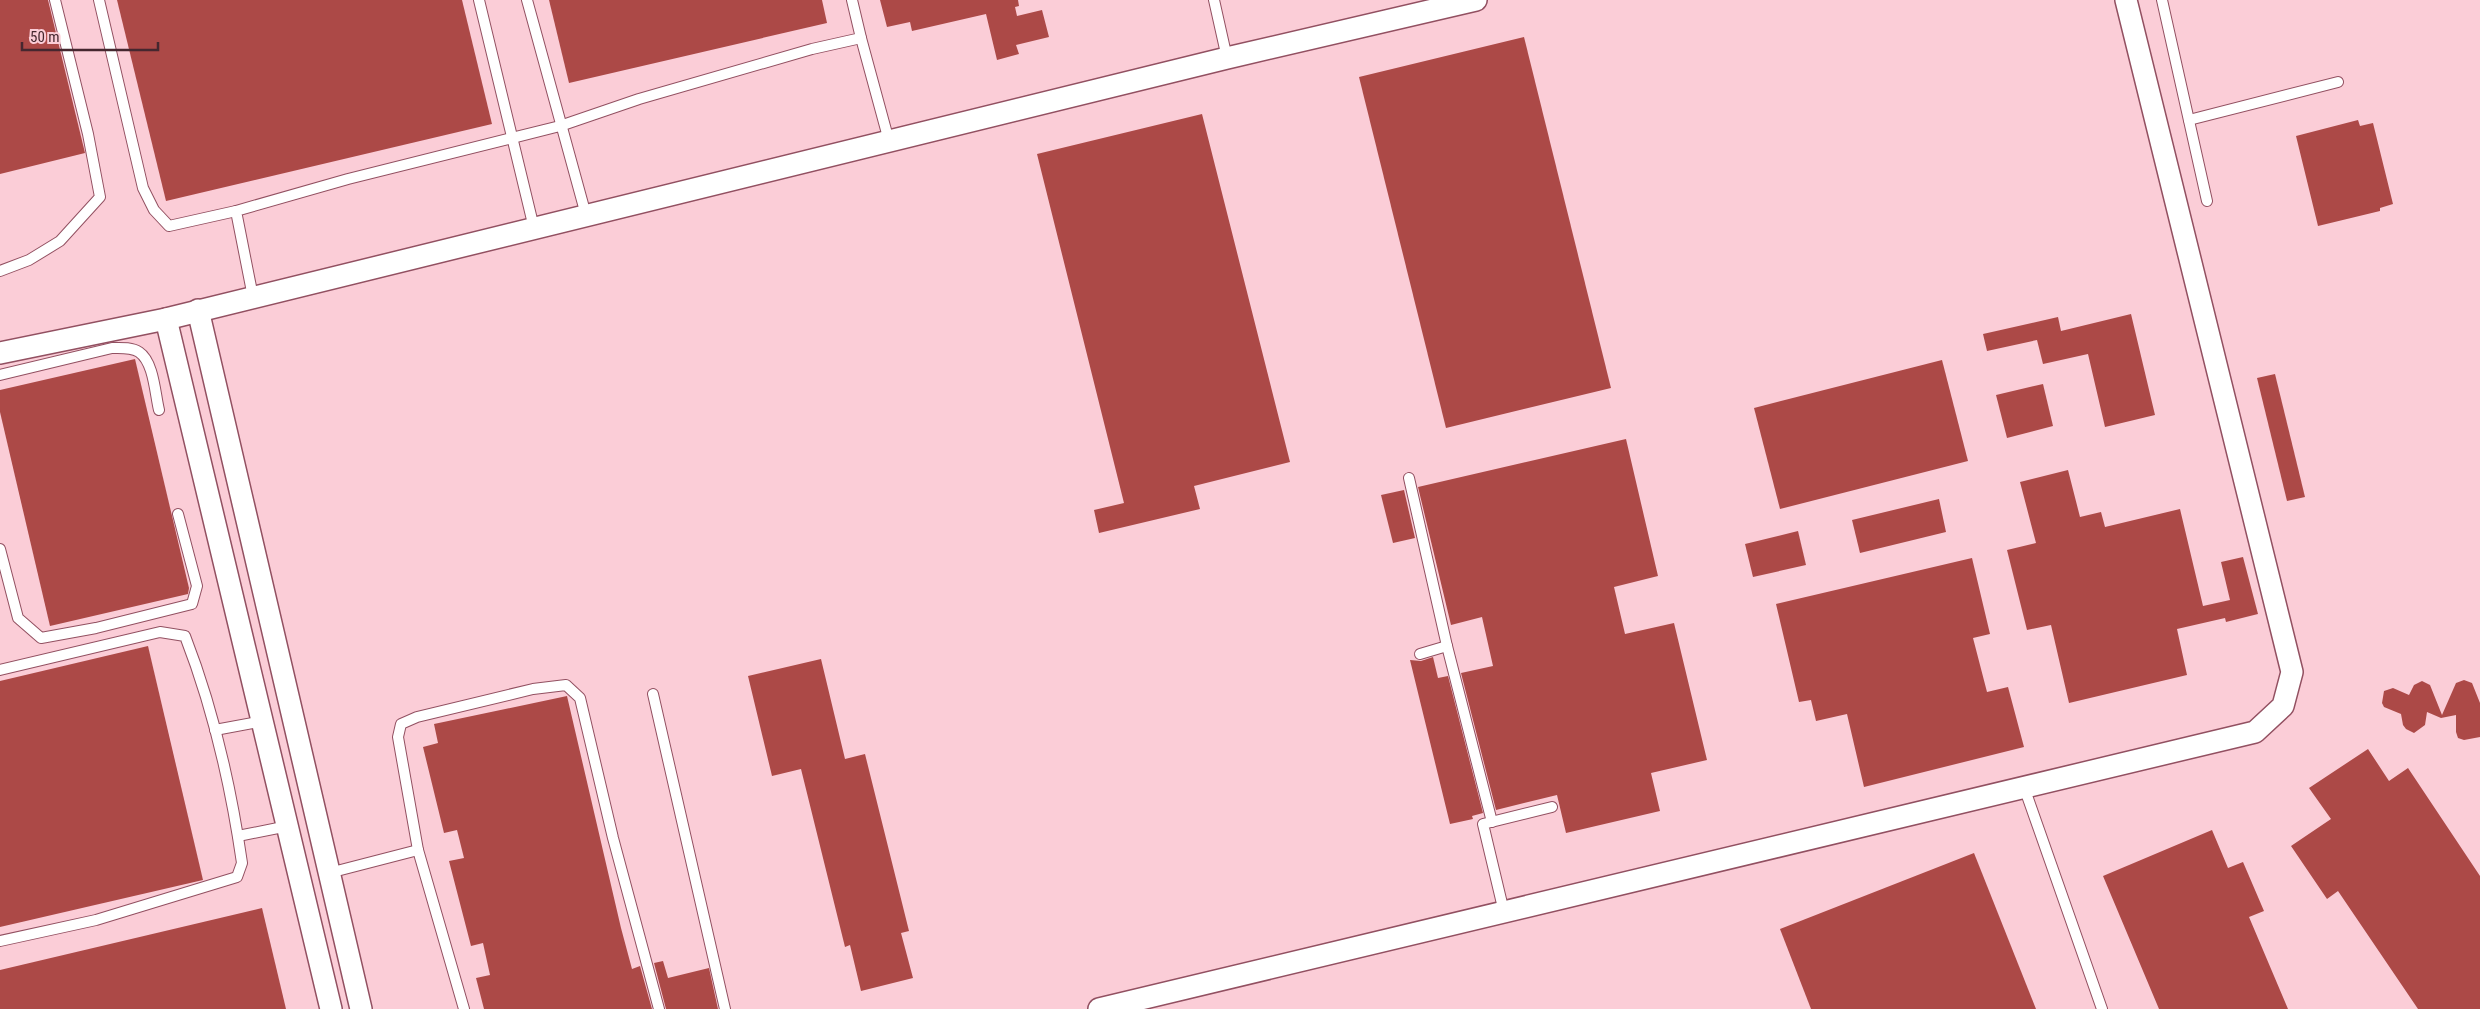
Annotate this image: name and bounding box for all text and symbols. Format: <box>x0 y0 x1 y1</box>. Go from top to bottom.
scale bar <box>22 20 159 52</box>
text: 50 m <box>30 28 60 46</box>

